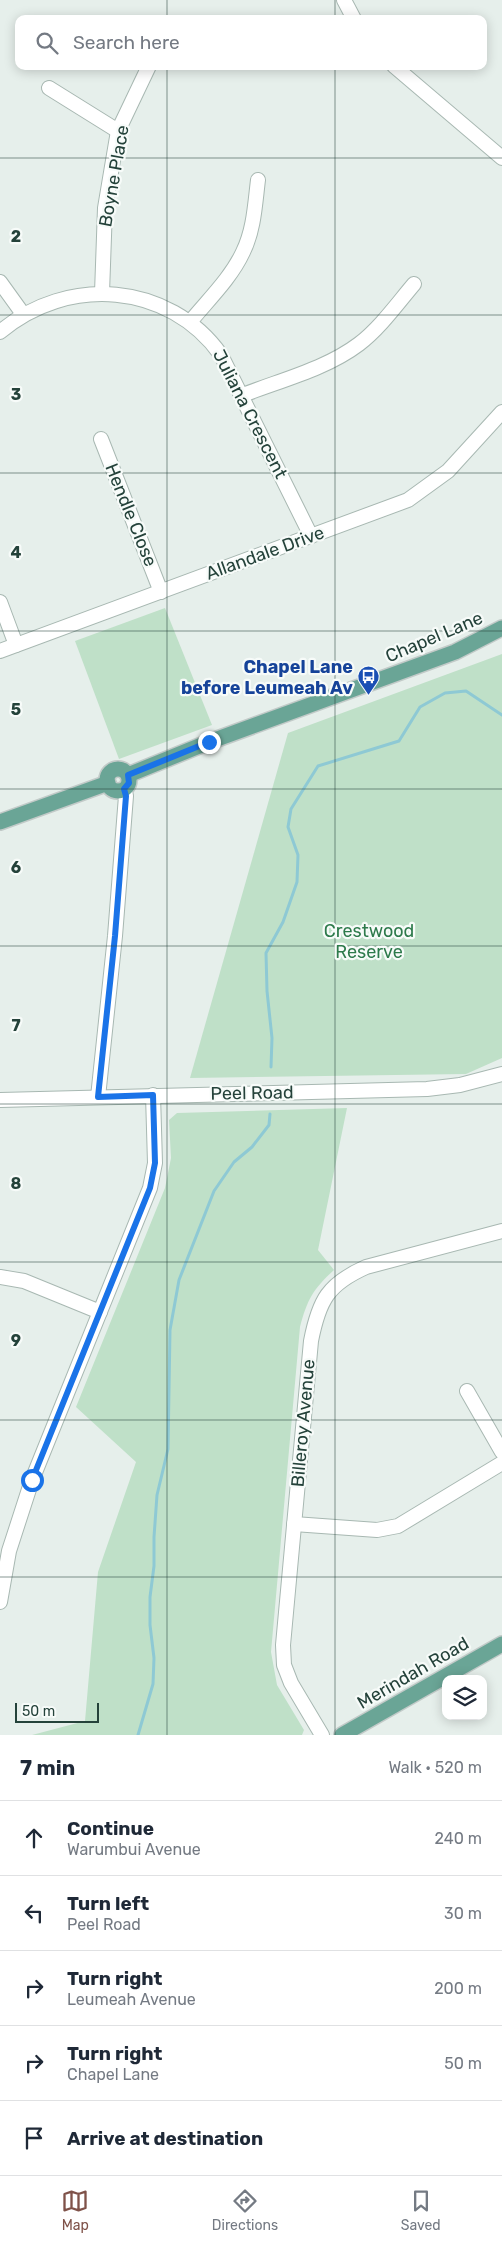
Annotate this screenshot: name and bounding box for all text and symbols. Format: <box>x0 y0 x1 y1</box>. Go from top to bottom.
search box <box>15 15 487 70</box>
icon: search <box>33 29 61 57</box>
text: Search here <box>73 31 180 54</box>
street label: Boyne Place <box>94 123 134 229</box>
text: 2 <box>11 227 21 246</box>
street label: Juliana Crescent <box>208 346 292 482</box>
text: 3 <box>11 385 21 404</box>
street label: Hendle Close <box>100 460 162 570</box>
street label: Allandale Drive <box>203 521 327 585</box>
text: 4 <box>11 543 22 562</box>
street label: Chapel Lane <box>382 607 486 667</box>
place label: Chapel Lane before Leumeah Av <box>181 656 353 699</box>
bus stop icon: Chapel Lane before Leumeah Av <box>357 665 381 696</box>
text: 5 <box>11 700 21 719</box>
route end <box>198 731 221 754</box>
text: 6 <box>11 858 21 877</box>
park label: Crestwood Reserve <box>324 920 414 963</box>
text: 7 <box>11 1016 21 1035</box>
street label: Peel Road <box>210 1081 294 1105</box>
text: 8 <box>11 1174 22 1193</box>
text: 9 <box>11 1331 21 1350</box>
street label: Billeroy Avenue <box>286 1358 320 1488</box>
route start <box>21 1469 44 1492</box>
street label: Merindah Road <box>353 1632 473 1714</box>
map controls <box>442 1675 487 1720</box>
button: layers <box>442 1675 487 1720</box>
scale bar <box>15 1700 99 1723</box>
text: 50 m <box>22 1703 55 1720</box>
text: 7 min <box>20 1755 75 1780</box>
text: Walk · 520 m <box>388 1758 482 1777</box>
text: Continue <box>67 1817 154 1840</box>
icon: ahead <box>20 1824 48 1852</box>
text: 240 m <box>435 1829 482 1848</box>
text: Warumbui Avenue <box>67 1840 201 1859</box>
text: Turn left <box>67 1892 149 1915</box>
icon: left <box>20 1899 48 1927</box>
text: 30 m <box>444 1904 482 1923</box>
text: Peel Road <box>67 1915 141 1934</box>
text: Turn right <box>67 1967 162 1990</box>
icon: right <box>20 1974 48 2002</box>
text: 200 m <box>434 1979 482 1998</box>
text: Leumeah Avenue <box>67 1990 196 2009</box>
text: Turn right <box>67 2042 162 2065</box>
icon: right <box>20 2049 48 2077</box>
text: 50 m <box>444 2054 482 2073</box>
text: Chapel Lane <box>67 2065 159 2084</box>
icon: arrive <box>20 2124 48 2152</box>
text: Arrive at destination <box>67 2127 263 2150</box>
tab: Map <box>61 2187 89 2234</box>
tab: Directions <box>212 2187 278 2234</box>
tab: Saved <box>401 2187 441 2234</box>

